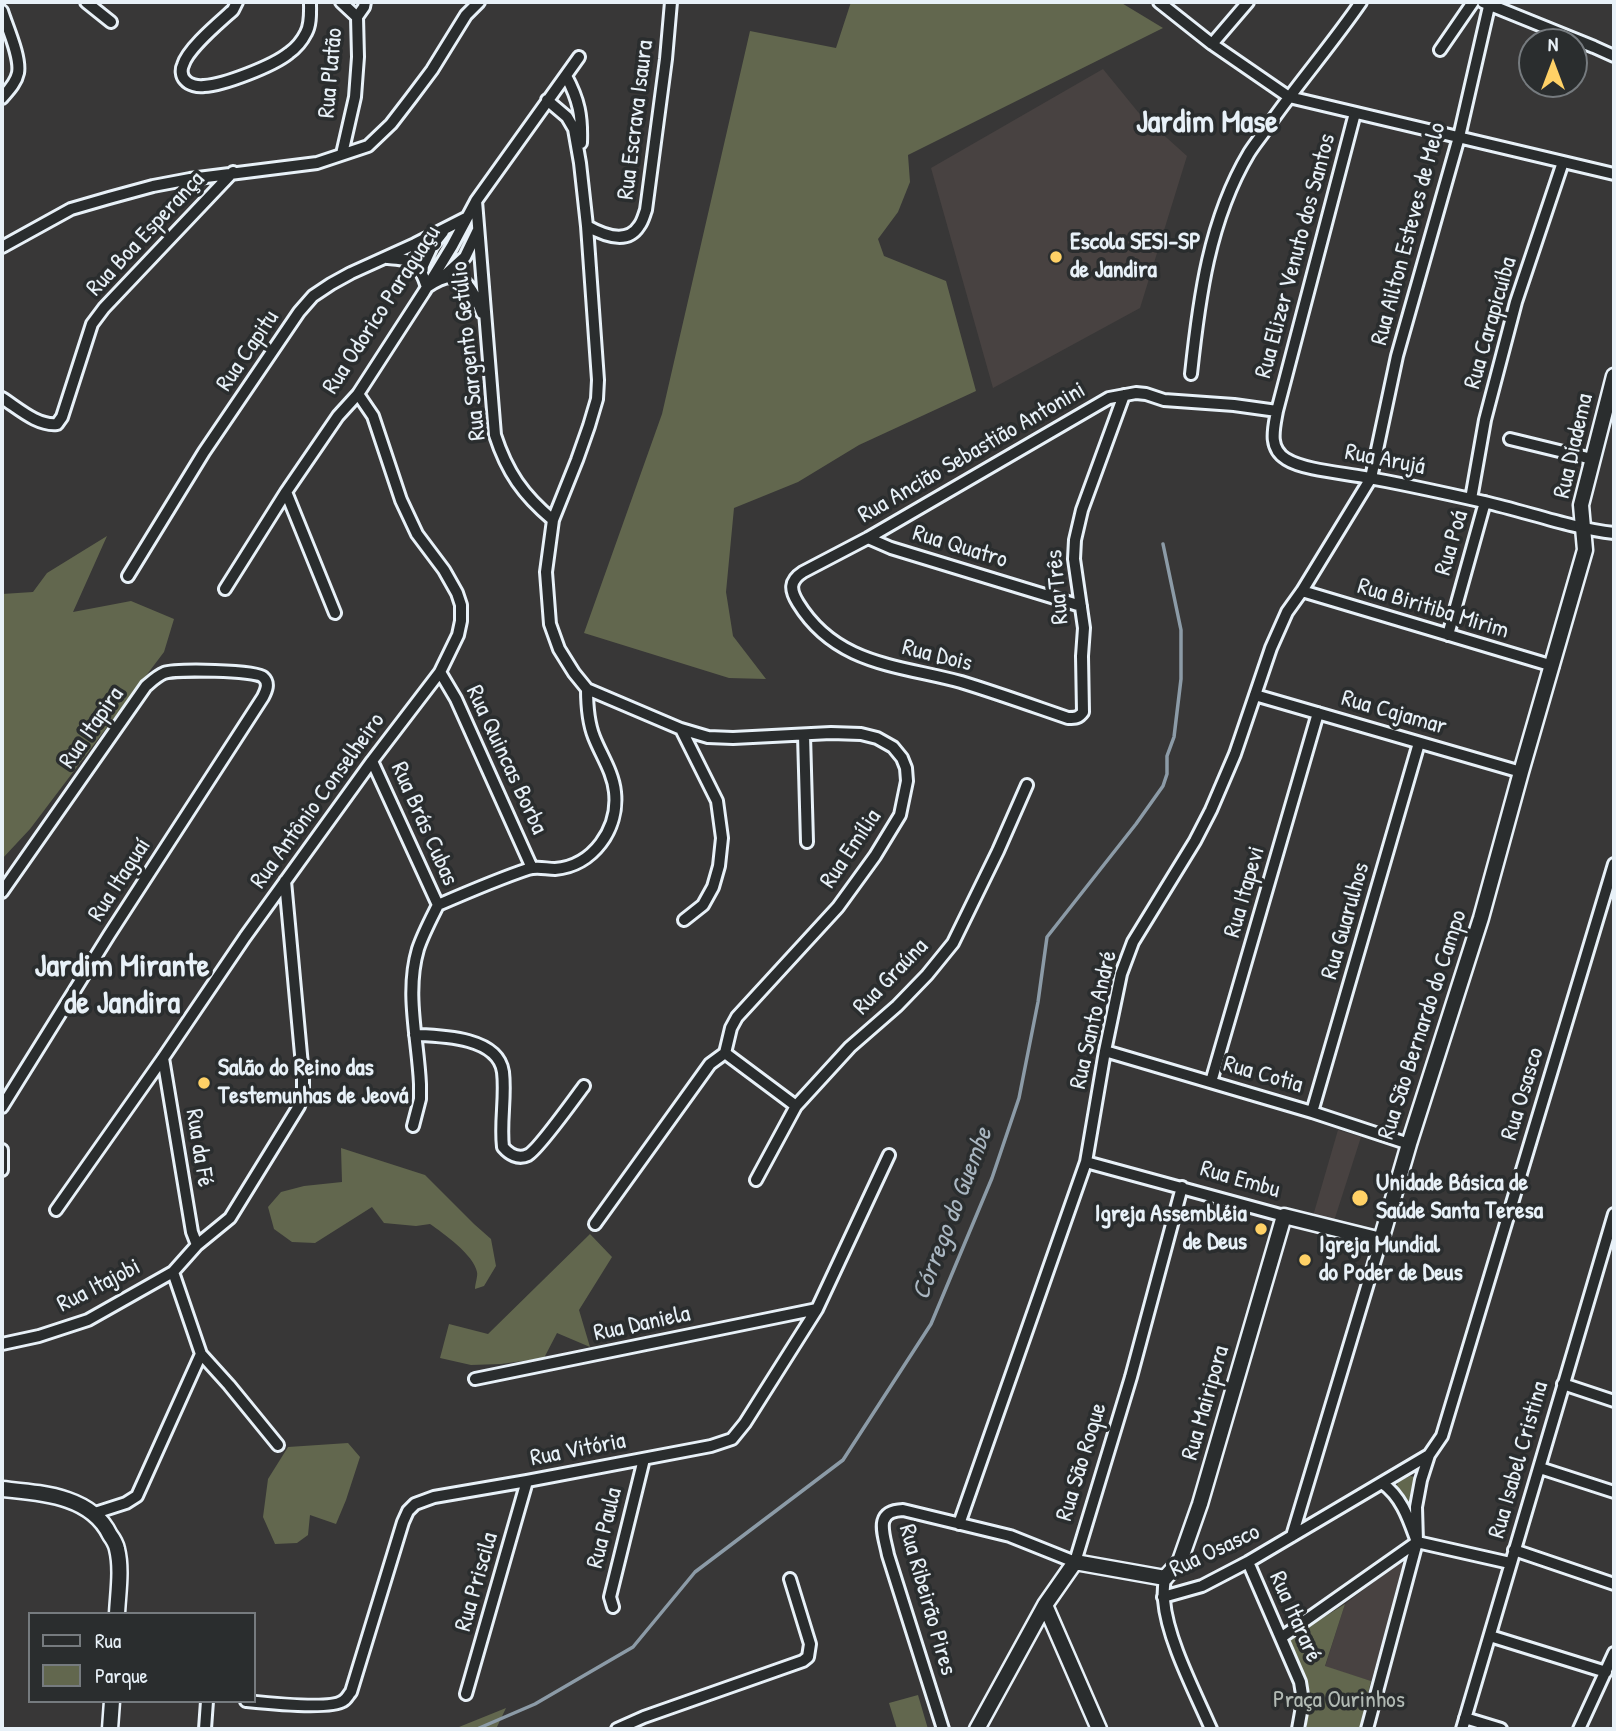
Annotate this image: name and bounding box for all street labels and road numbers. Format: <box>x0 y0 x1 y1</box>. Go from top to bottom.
street label: Rua Platão <box>313 27 349 119</box>
street label: Rua Escrava Isaura <box>612 39 660 201</box>
street label: Rua Ailton Esteves de Melo <box>1365 120 1453 348</box>
street label: Rua Elizer Venuto dos Santos <box>1250 131 1342 381</box>
street label: Rua Boa Esperança <box>81 166 211 302</box>
street label: Rua Odorico Paraguaçu <box>317 220 447 400</box>
street label: Rua Carapicuíba <box>1458 254 1524 392</box>
street label: Rua Sargento Getúlio <box>445 260 493 442</box>
street label: Rua Capitu <box>210 305 286 397</box>
street label: Rua Ancião Sebastião Antonini <box>853 376 1091 530</box>
street label: Rua Diadema <box>1548 391 1600 501</box>
street label: Rua Arujá <box>1342 438 1428 482</box>
street label: Rua Poá <box>1429 507 1475 579</box>
street label: Rua Quatro <box>909 519 1011 575</box>
street label: Rua Três <box>1040 549 1076 625</box>
street label: Rua Biritiba Mirim <box>1354 572 1512 646</box>
street label: Rua Dois <box>899 633 975 679</box>
street label: Rua Quincas Borba <box>459 681 553 839</box>
street label: Rua Itapira <box>54 682 130 774</box>
street label: Rua Cajamar <box>1338 684 1450 742</box>
street label: Rua Antônio Conselheiro <box>245 708 391 894</box>
street label: Rua Brás Cubas <box>384 758 464 890</box>
street label: Rua Emília <box>814 804 888 894</box>
street label: Rua Itaguaí <box>82 833 158 927</box>
street label: Rua Itapevi <box>1218 843 1272 941</box>
street label: Rua Guarulhos <box>1316 859 1376 983</box>
street label: Rua São Bernardo do Campo <box>1372 907 1474 1143</box>
street label: Rua Graúna <box>847 933 935 1021</box>
street label: Rua Santo André <box>1064 948 1124 1092</box>
street label: Rua Osasco <box>1495 1044 1551 1144</box>
street label: Rua Cotia <box>1220 1050 1306 1100</box>
street label: Rua da Fé <box>179 1107 219 1189</box>
street label: Rua Embu <box>1197 1155 1283 1205</box>
street label: Rua Itajobi <box>53 1253 145 1319</box>
street label: Rua Daniela <box>591 1300 693 1348</box>
street label: Rua Mairipora <box>1176 1342 1236 1464</box>
street label: Rua Isabel Cristina <box>1483 1378 1555 1542</box>
street label: Rua São Roque <box>1050 1400 1114 1524</box>
street label: Rua Vitória <box>528 1427 628 1473</box>
street label: Rua Paula <box>581 1485 629 1571</box>
street label: Rua Osasco <box>1166 1518 1264 1584</box>
street label: Rua Ribeirão Pires <box>892 1521 962 1679</box>
street label: Rua Priscila <box>449 1529 505 1635</box>
street label: Rua Itararé <box>1262 1567 1328 1667</box>

